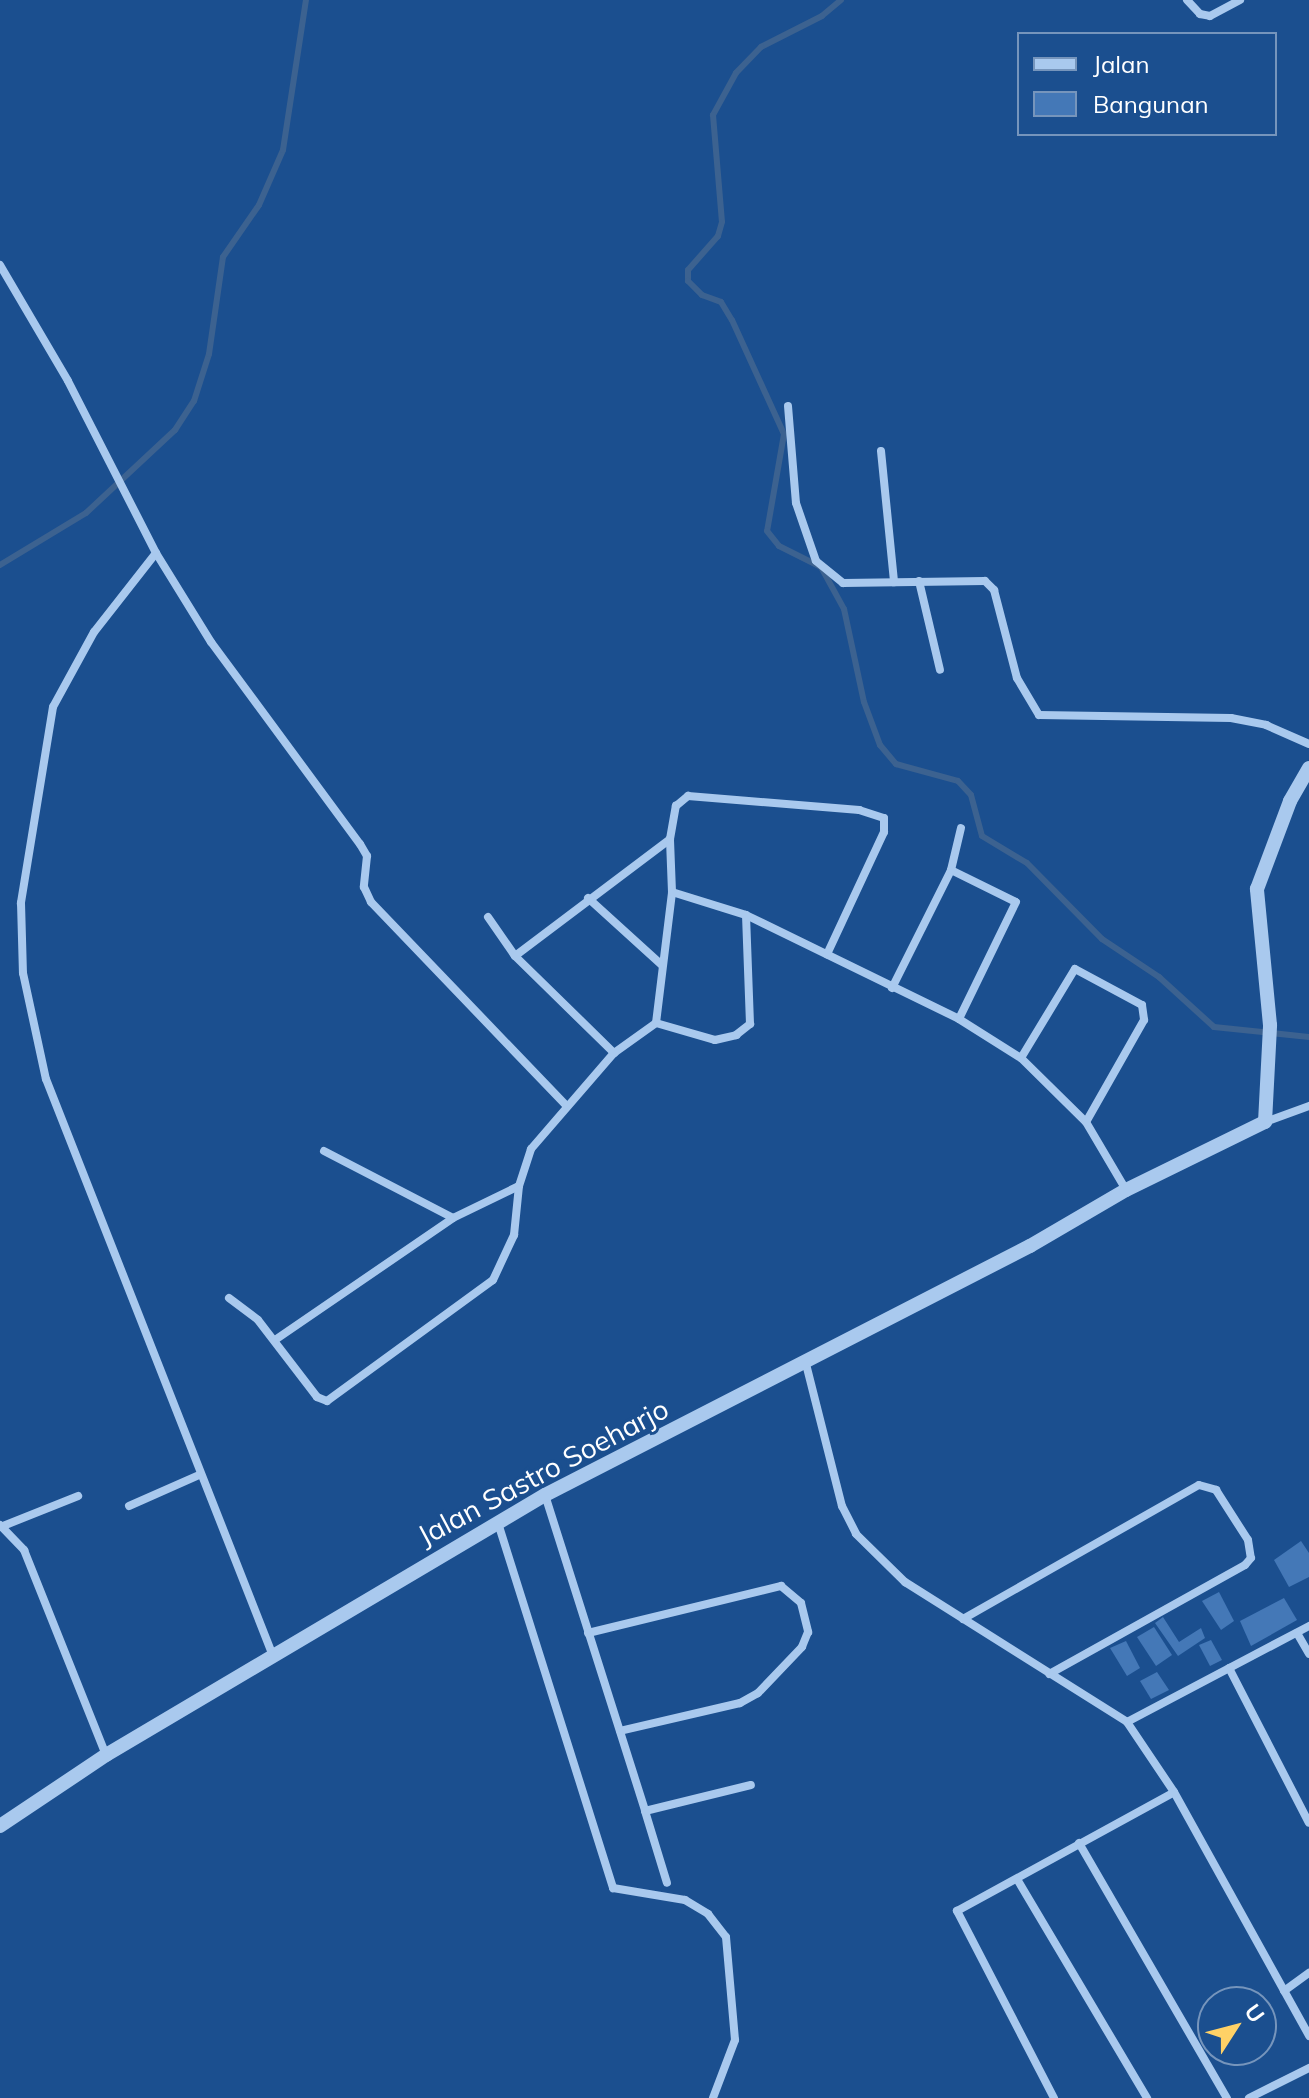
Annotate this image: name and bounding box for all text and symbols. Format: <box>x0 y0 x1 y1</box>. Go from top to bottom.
legend <box>1017 32 1277 136</box>
text: Jalan <box>1093 49 1149 79</box>
text: Bangunan <box>1093 89 1209 119</box>
street label: Jalan Sastro Soeharjo <box>412 1392 674 1552</box>
north arrow <box>1197 1986 1277 2066</box>
text: U <box>1239 1998 1271 2028</box>

